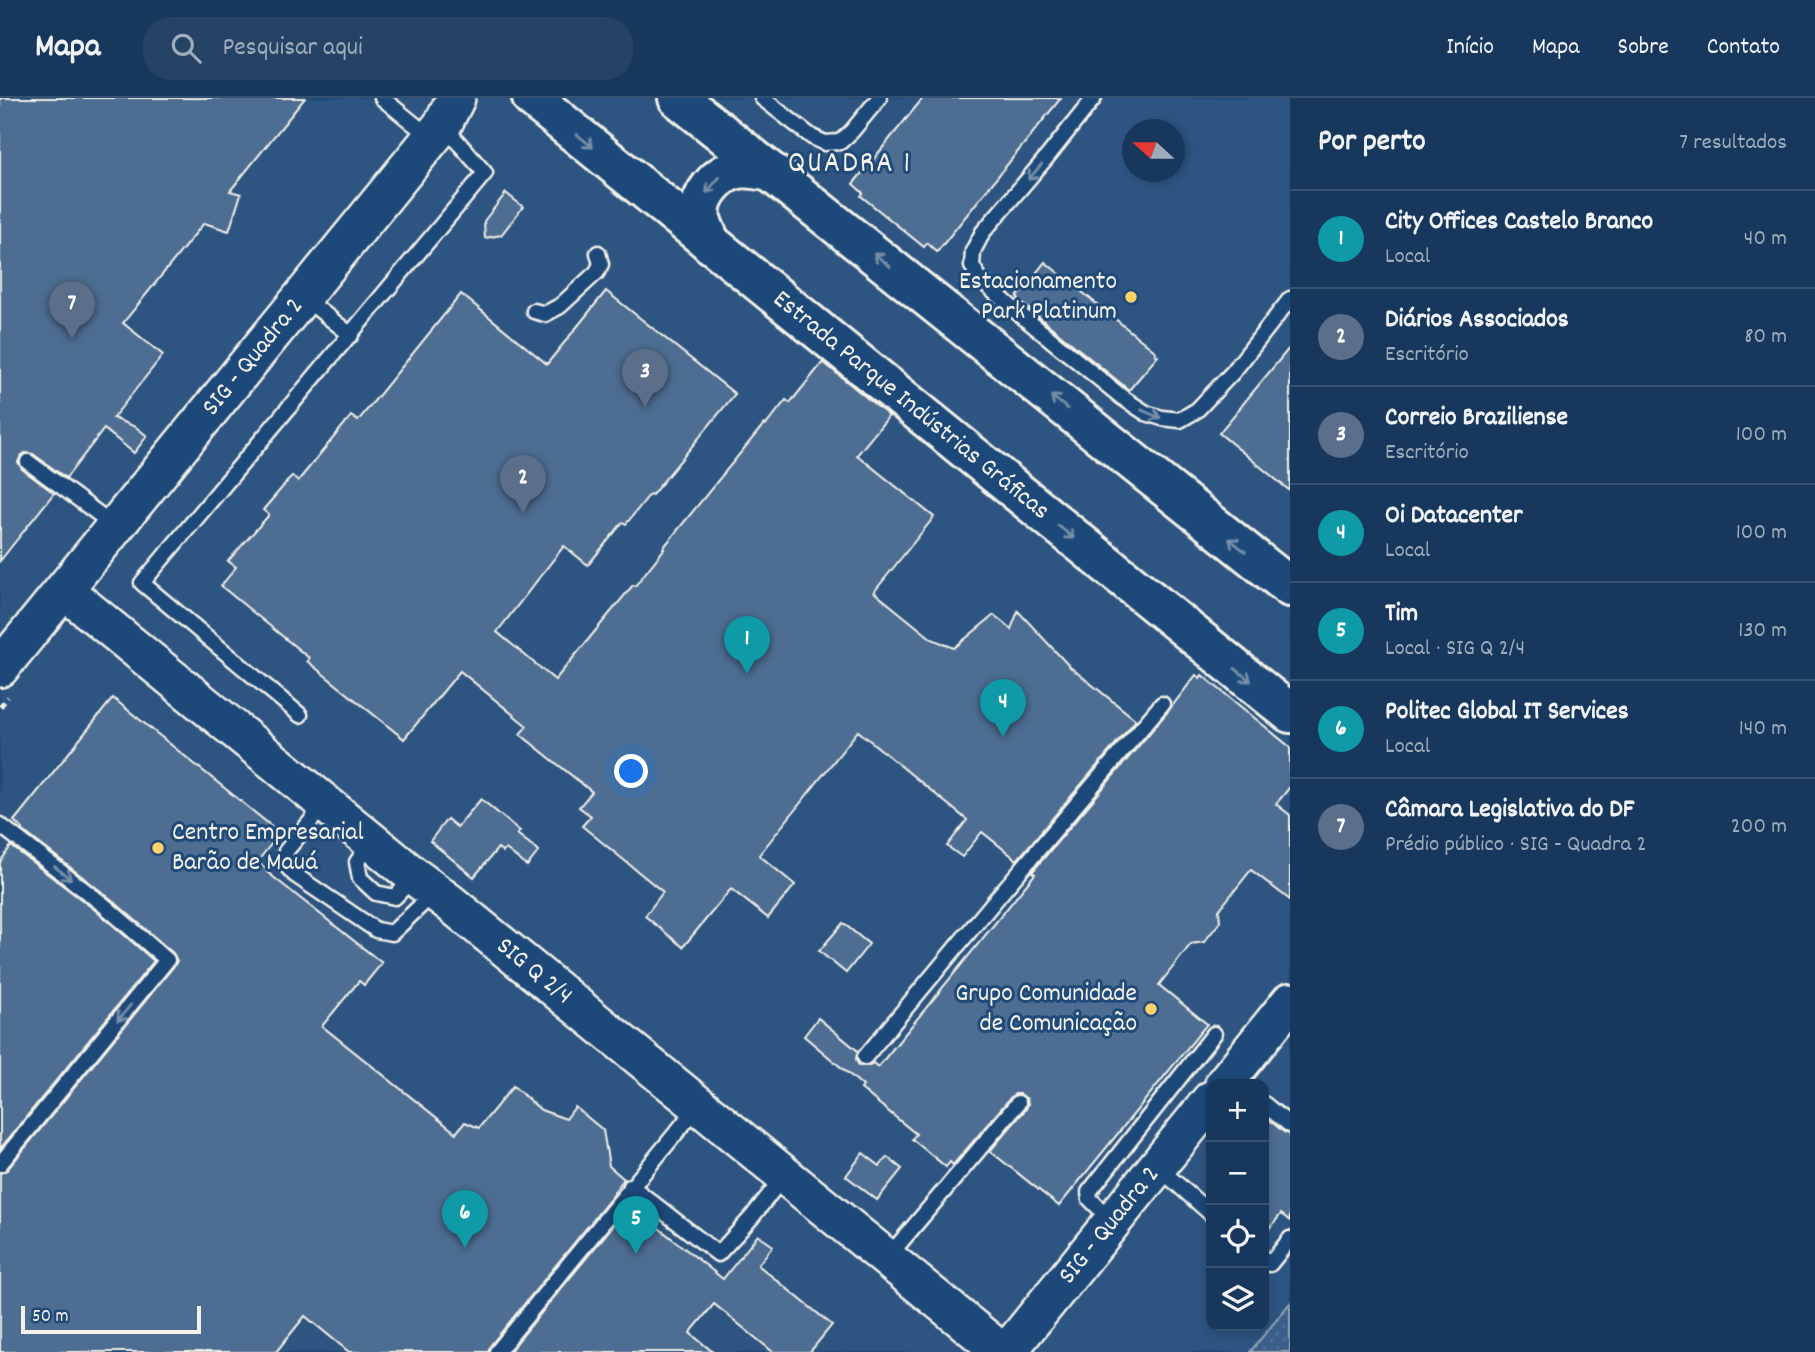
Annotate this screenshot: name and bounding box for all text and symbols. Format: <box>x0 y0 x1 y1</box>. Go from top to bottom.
search box <box>143 17 633 80</box>
text: Mapa <box>35 25 101 72</box>
icon: search <box>167 29 205 67</box>
text: Pesquisar aqui <box>223 30 363 67</box>
text: Início <box>1446 31 1494 65</box>
text: Mapa <box>1532 31 1580 65</box>
text: Sobre <box>1618 31 1669 65</box>
text: Contato <box>1707 31 1780 65</box>
north arrow <box>1122 119 1185 182</box>
text: Por perto <box>1318 122 1426 165</box>
text: 7 resultados <box>1679 127 1787 160</box>
one-way arrow <box>576 133 594 149</box>
district label: QUADRA 1 <box>788 144 912 187</box>
one-way arrow <box>1027 162 1043 180</box>
one-way arrow <box>706 176 721 194</box>
text: City Offices Castelo Branco <box>1385 204 1653 241</box>
text: 1 <box>1338 223 1344 256</box>
text: 40 m <box>1744 223 1787 256</box>
text: Local <box>1385 241 1430 274</box>
one-way arrow <box>873 253 891 268</box>
place label: Estacionamento Park Platinum <box>959 264 1117 331</box>
pin: 7 <box>49 281 95 339</box>
street label: Estrada Parque Indústrias Gráficas <box>764 282 1058 529</box>
marker: Estacionamento Park Platinum <box>1123 289 1139 305</box>
street label: SIG - Quadra 2 <box>194 290 313 424</box>
text: Diários Associados <box>1385 302 1569 339</box>
text: 2 <box>1336 321 1346 354</box>
text: 80 m <box>1744 321 1787 354</box>
text: Escritório <box>1385 339 1469 372</box>
pin: 3 <box>622 349 668 407</box>
one-way arrow <box>1051 395 1069 410</box>
text: Correio Braziliense <box>1385 400 1568 437</box>
one-way arrow <box>1140 408 1162 421</box>
text: 3 <box>1336 419 1346 452</box>
text: 100 m <box>1736 419 1787 452</box>
text: Escritório <box>1385 437 1469 470</box>
pin: 2 <box>500 455 546 513</box>
text: Oi Datacenter <box>1385 498 1523 535</box>
text: 4 <box>1336 517 1346 550</box>
text: 100 m <box>1736 517 1787 550</box>
one-way arrow <box>1057 524 1075 540</box>
text: Local <box>1385 535 1430 568</box>
one-way arrow <box>1228 537 1246 552</box>
text: Tim <box>1385 596 1418 633</box>
text: 5 <box>1336 615 1346 648</box>
text: 130 m <box>1738 615 1787 648</box>
pin: 1 <box>724 616 770 674</box>
text: Local · SIG Q 2/4 <box>1385 633 1525 666</box>
one-way arrow <box>1233 667 1251 683</box>
pin: 4 <box>980 679 1026 737</box>
text: Politec Global IT Services <box>1385 694 1629 731</box>
text: 6 <box>1335 713 1347 746</box>
text: 140 m <box>1739 713 1787 746</box>
text: Local <box>1385 731 1430 764</box>
your location <box>614 754 648 788</box>
text: Câmara Legislativa do DF <box>1385 792 1634 829</box>
text: 7 <box>1337 811 1345 844</box>
text: 200 m <box>1731 811 1787 844</box>
place label: Centro Empresarial Barão de Mauá <box>172 815 364 882</box>
text: Prédio público · SIG - Quadra 2 <box>1385 829 1647 862</box>
marker: Centro Empresarial Barão de Mauá <box>150 840 166 856</box>
one-way arrow <box>53 866 71 881</box>
street label: SIG Q 2/4 <box>488 929 580 1014</box>
place label: Grupo Comunidade de Comunicação <box>955 976 1137 1043</box>
marker: Grupo Comunidade de Comunicação <box>1143 1001 1159 1017</box>
one-way arrow <box>116 1004 132 1022</box>
map controls <box>1206 1079 1269 1331</box>
button: + <box>1206 1079 1269 1142</box>
button: − <box>1206 1142 1269 1205</box>
street label: SIG - Quadra 2 <box>1050 1158 1169 1293</box>
pin: 6 <box>442 1190 488 1248</box>
pin: 5 <box>613 1196 659 1254</box>
button: locate <box>1206 1205 1269 1268</box>
button: layers <box>1206 1268 1269 1331</box>
scale bar <box>21 1303 201 1335</box>
text: 50 m <box>32 1304 69 1331</box>

